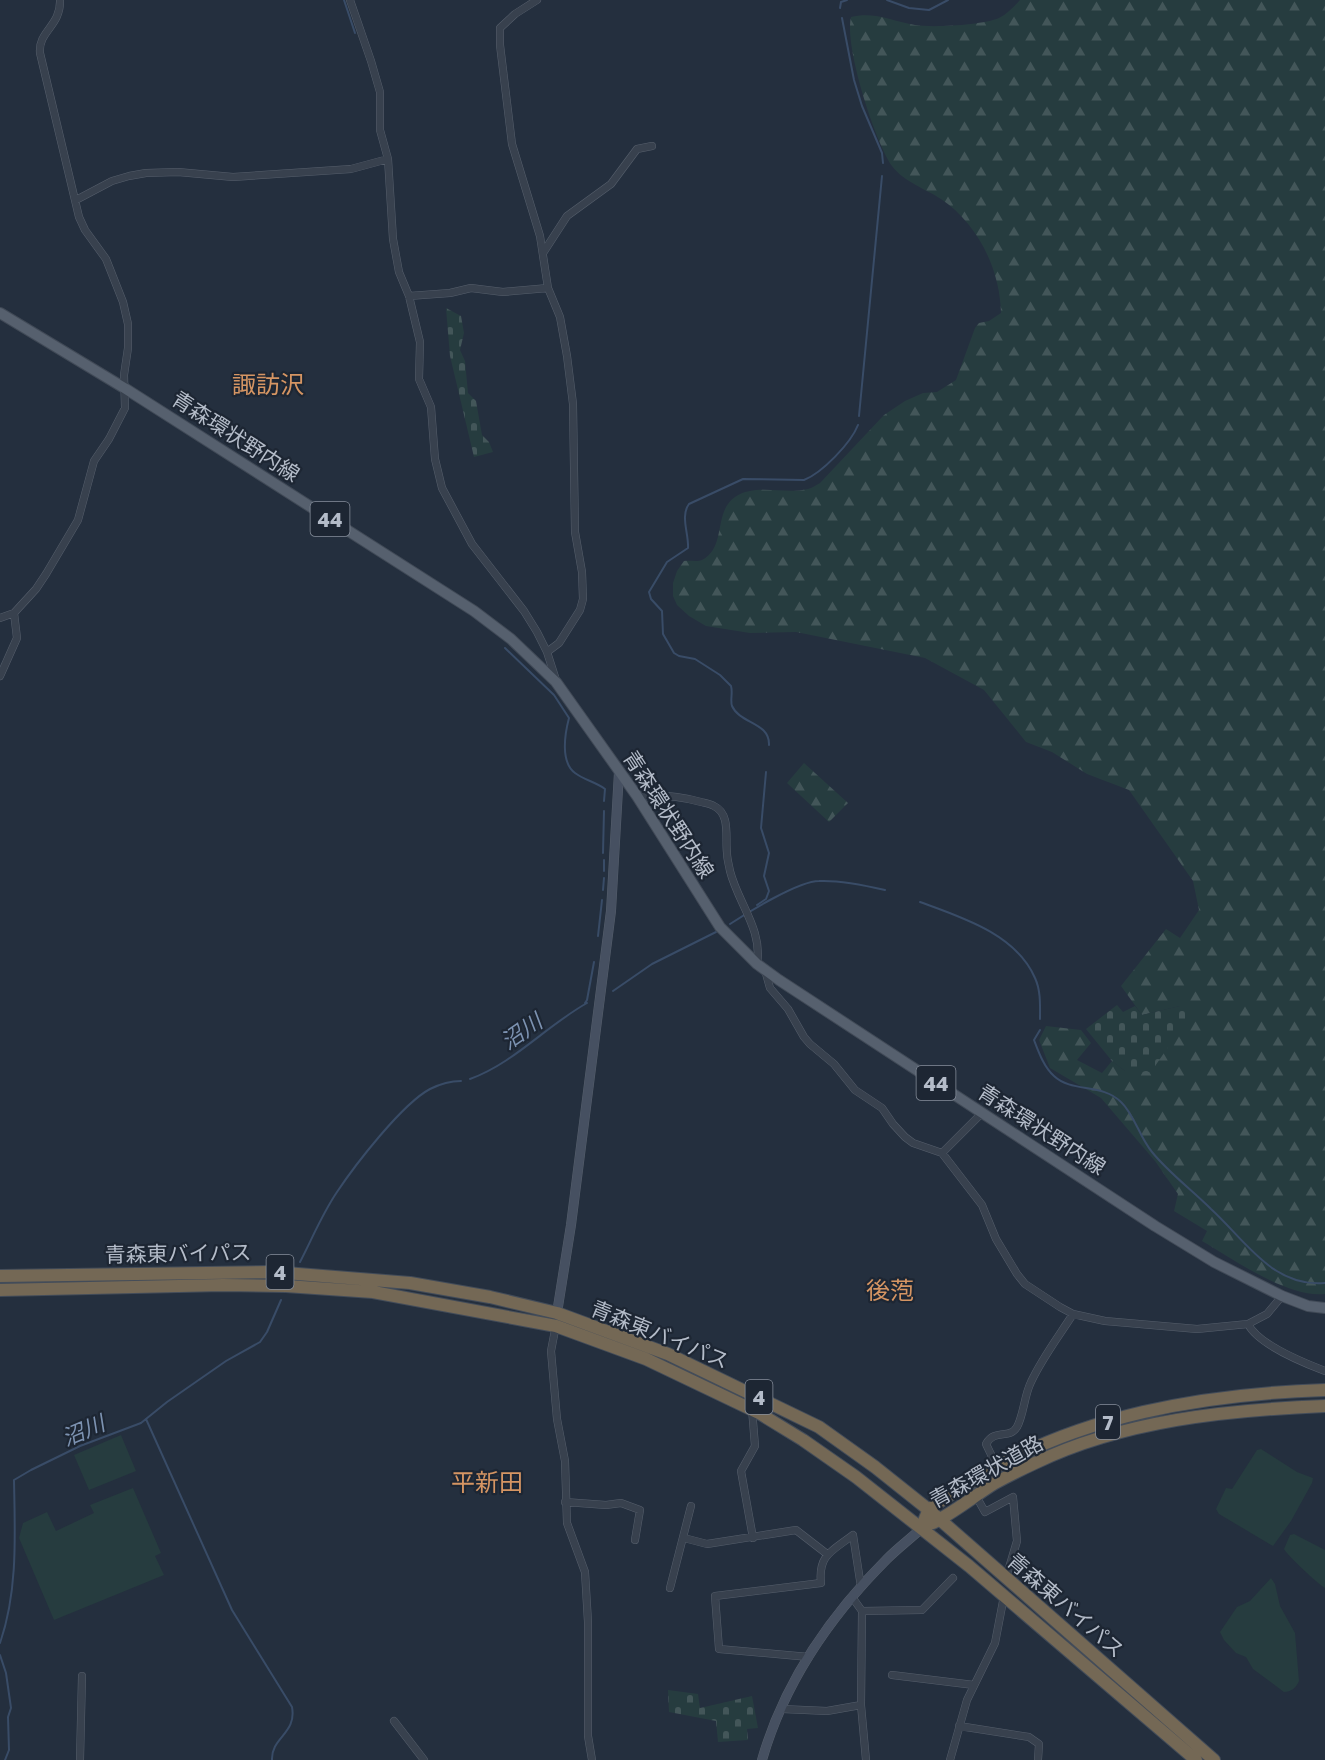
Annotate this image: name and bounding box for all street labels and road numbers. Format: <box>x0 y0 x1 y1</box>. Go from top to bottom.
street label: 青森環状野内線 <box>167 385 305 487</box>
road number: 44 <box>310 502 350 536</box>
street label: 青森環状野内線 <box>618 745 720 883</box>
road number: 44 <box>916 1066 956 1100</box>
street label: 青森環状野内線 <box>973 1078 1111 1180</box>
street label: 青森東バイパス <box>104 1239 252 1267</box>
road number: 4 <box>266 1255 294 1289</box>
street label: 青森東バイパス <box>587 1294 733 1374</box>
road number: 4 <box>746 1380 772 1414</box>
road number: 7 <box>1096 1405 1120 1439</box>
street label: 青森環状道路 <box>925 1429 1047 1513</box>
street label: 青森東バイパス <box>1002 1547 1130 1663</box>

